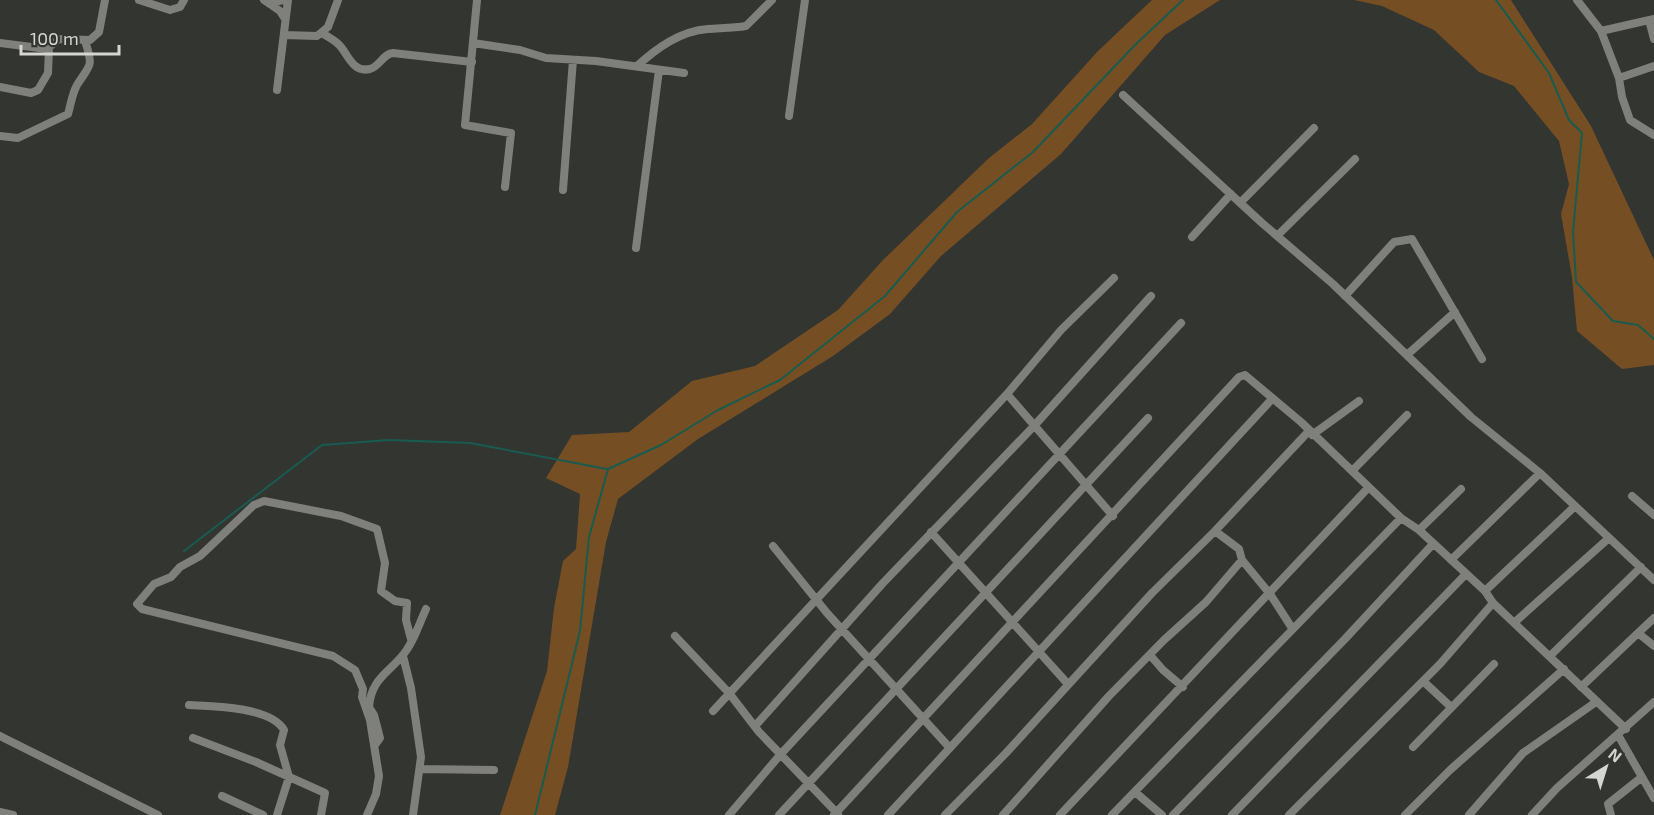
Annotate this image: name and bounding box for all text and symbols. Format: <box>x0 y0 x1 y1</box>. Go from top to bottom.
scale bar <box>21 18 118 56</box>
text: 100 m <box>30 27 79 49</box>
north arrow <box>1576 737 1636 797</box>
text: N <box>1605 744 1626 766</box>

